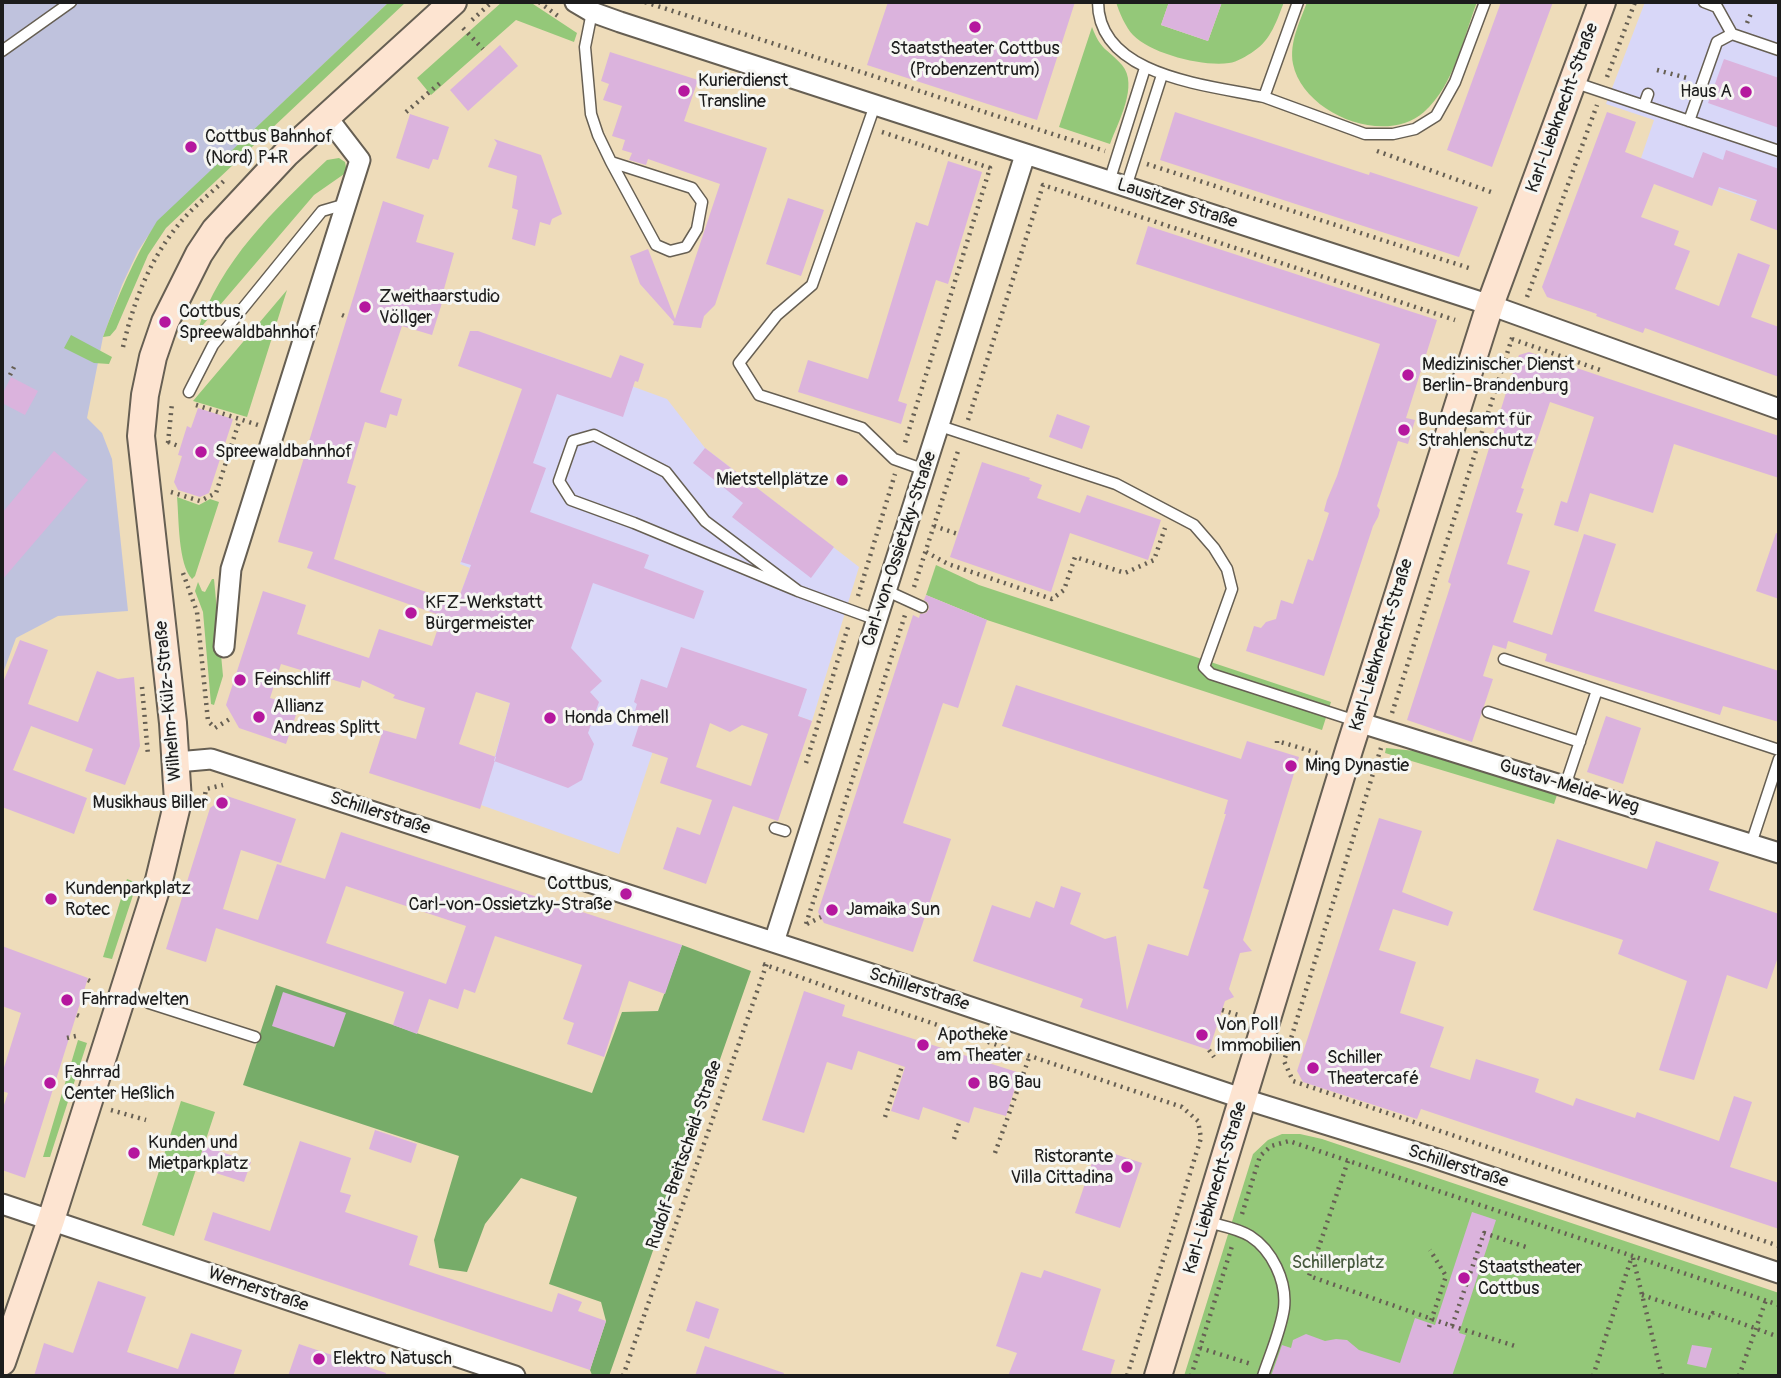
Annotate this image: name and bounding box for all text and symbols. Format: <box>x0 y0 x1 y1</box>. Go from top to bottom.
marker: Staatstheater Cottbus (Probenzentrum) <box>967 19 983 35</box>
street label: Karl-Liebknecht-Straße <box>1522 20 1604 196</box>
place label: Staatstheater Cottbus (Probenzentrum) <box>890 38 1060 80</box>
place label: Kurierdienst Transline <box>698 70 788 112</box>
place label: Haus A <box>1680 81 1732 103</box>
marker: Kurierdienst Transline <box>676 83 692 99</box>
marker: Haus A <box>1738 84 1754 100</box>
place label: Cottbus Bahnhof (Nord) P+R <box>205 126 333 168</box>
marker: Cottbus Bahnhof (Nord) P+R <box>183 139 199 155</box>
street label: Lausitzer Straße <box>1114 174 1240 234</box>
place label: Zweithaarstudio Völlger <box>379 286 500 328</box>
marker: Zweithaarstudio Völlger <box>357 299 373 315</box>
place label: Cottbus, Spreewaldbahnhof <box>179 301 317 344</box>
marker: Cottbus, Spreewaldbahnhof <box>157 314 173 330</box>
place label: Medizinischer Dienst Berlin-Brandenburg <box>1422 354 1575 396</box>
marker: Medizinischer Dienst Berlin-Brandenburg <box>1400 367 1416 383</box>
place label: Bundesamt für Strahlenschutz <box>1418 409 1533 452</box>
marker: Bundesamt für Strahlenschutz <box>1396 422 1412 438</box>
place label: Spreewaldbahnhof <box>215 441 353 463</box>
marker: Spreewaldbahnhof <box>193 444 209 460</box>
street label: Carl-von-Ossietzky-Straße <box>858 449 942 649</box>
place label: Mietstellplätze <box>716 469 828 491</box>
marker: Mietstellplätze <box>834 472 850 488</box>
street label: Karl-Liebknecht-Straße <box>1346 556 1418 734</box>
place label: KFZ-Werkstatt Bürgermeister <box>425 592 542 634</box>
marker: KFZ-Werkstatt Bürgermeister <box>403 605 419 621</box>
street label: Wilhelm-Külz-Straße <box>151 620 187 782</box>
place label: Feinschliff <box>254 669 331 691</box>
marker: Feinschliff <box>232 672 248 688</box>
place label: Allianz Andreas Splitt <box>273 696 380 738</box>
place label: Honda Chmell <box>564 707 669 729</box>
marker: Allianz Andreas Splitt <box>251 709 267 725</box>
marker: Honda Chmell <box>542 710 558 726</box>
place label: Ming Dynastie <box>1305 755 1409 777</box>
street label: Gustav-Melde-Weg <box>1496 755 1642 819</box>
marker: Ming Dynastie <box>1283 758 1299 774</box>
street label: Schillerstraße <box>327 788 433 840</box>
place label: Musikhaus Biller <box>93 792 208 814</box>
marker: Musikhaus Biller <box>214 795 230 811</box>
place label: Cottbus, Carl-von-Ossietzky-Straße <box>408 873 612 916</box>
place label: Kundenparkplatz Rotec <box>65 878 191 920</box>
marker: Cottbus, Carl-von-Ossietzky-Straße <box>618 886 634 902</box>
marker: Kundenparkplatz Rotec <box>43 891 59 907</box>
place label: Jamaika Sun <box>846 899 940 921</box>
marker: Jamaika Sun <box>824 902 840 918</box>
street label: Schillerstraße <box>866 964 972 1016</box>
place label: Fahrradwelten <box>81 989 189 1011</box>
marker: Fahrradwelten <box>59 992 75 1008</box>
place label: Von Poll Immobilien <box>1216 1014 1301 1056</box>
place label: Apotheke am Theater <box>937 1024 1023 1066</box>
marker: Von Poll Immobilien <box>1194 1027 1210 1043</box>
marker: Apotheke am Theater <box>915 1037 931 1053</box>
place label: Schiller Theatercafé <box>1327 1047 1419 1090</box>
street label: Rudolf-Breitscheid-Straße <box>643 1058 727 1252</box>
marker: Schiller Theatercafé <box>1305 1060 1321 1076</box>
place label: Fahrrad Center Heßlich <box>64 1062 175 1104</box>
place label: BG Bau <box>988 1072 1041 1094</box>
marker: Fahrrad Center Heßlich <box>42 1075 58 1091</box>
marker: BG Bau <box>966 1075 982 1091</box>
street label: Karl-Liebknecht-Straße <box>1180 1099 1252 1277</box>
place label: Kunden und Mietparkplatz <box>148 1132 248 1174</box>
street label: Schillerstraße <box>1405 1141 1511 1193</box>
marker: Kunden und Mietparkplatz <box>126 1145 142 1161</box>
place label: Ristorante Villa Cittadina <box>1011 1146 1113 1188</box>
marker: Ristorante Villa Cittadina <box>1119 1159 1135 1175</box>
park label: Schillerplatz <box>1292 1252 1384 1274</box>
place label: Staatstheater Cottbus <box>1478 1257 1582 1300</box>
street label: Wernerstraße <box>205 1263 311 1317</box>
marker: Staatstheater Cottbus <box>1456 1270 1472 1286</box>
place label: Elektro Natusch <box>333 1348 452 1370</box>
marker: Elektro Natusch <box>311 1351 327 1367</box>

